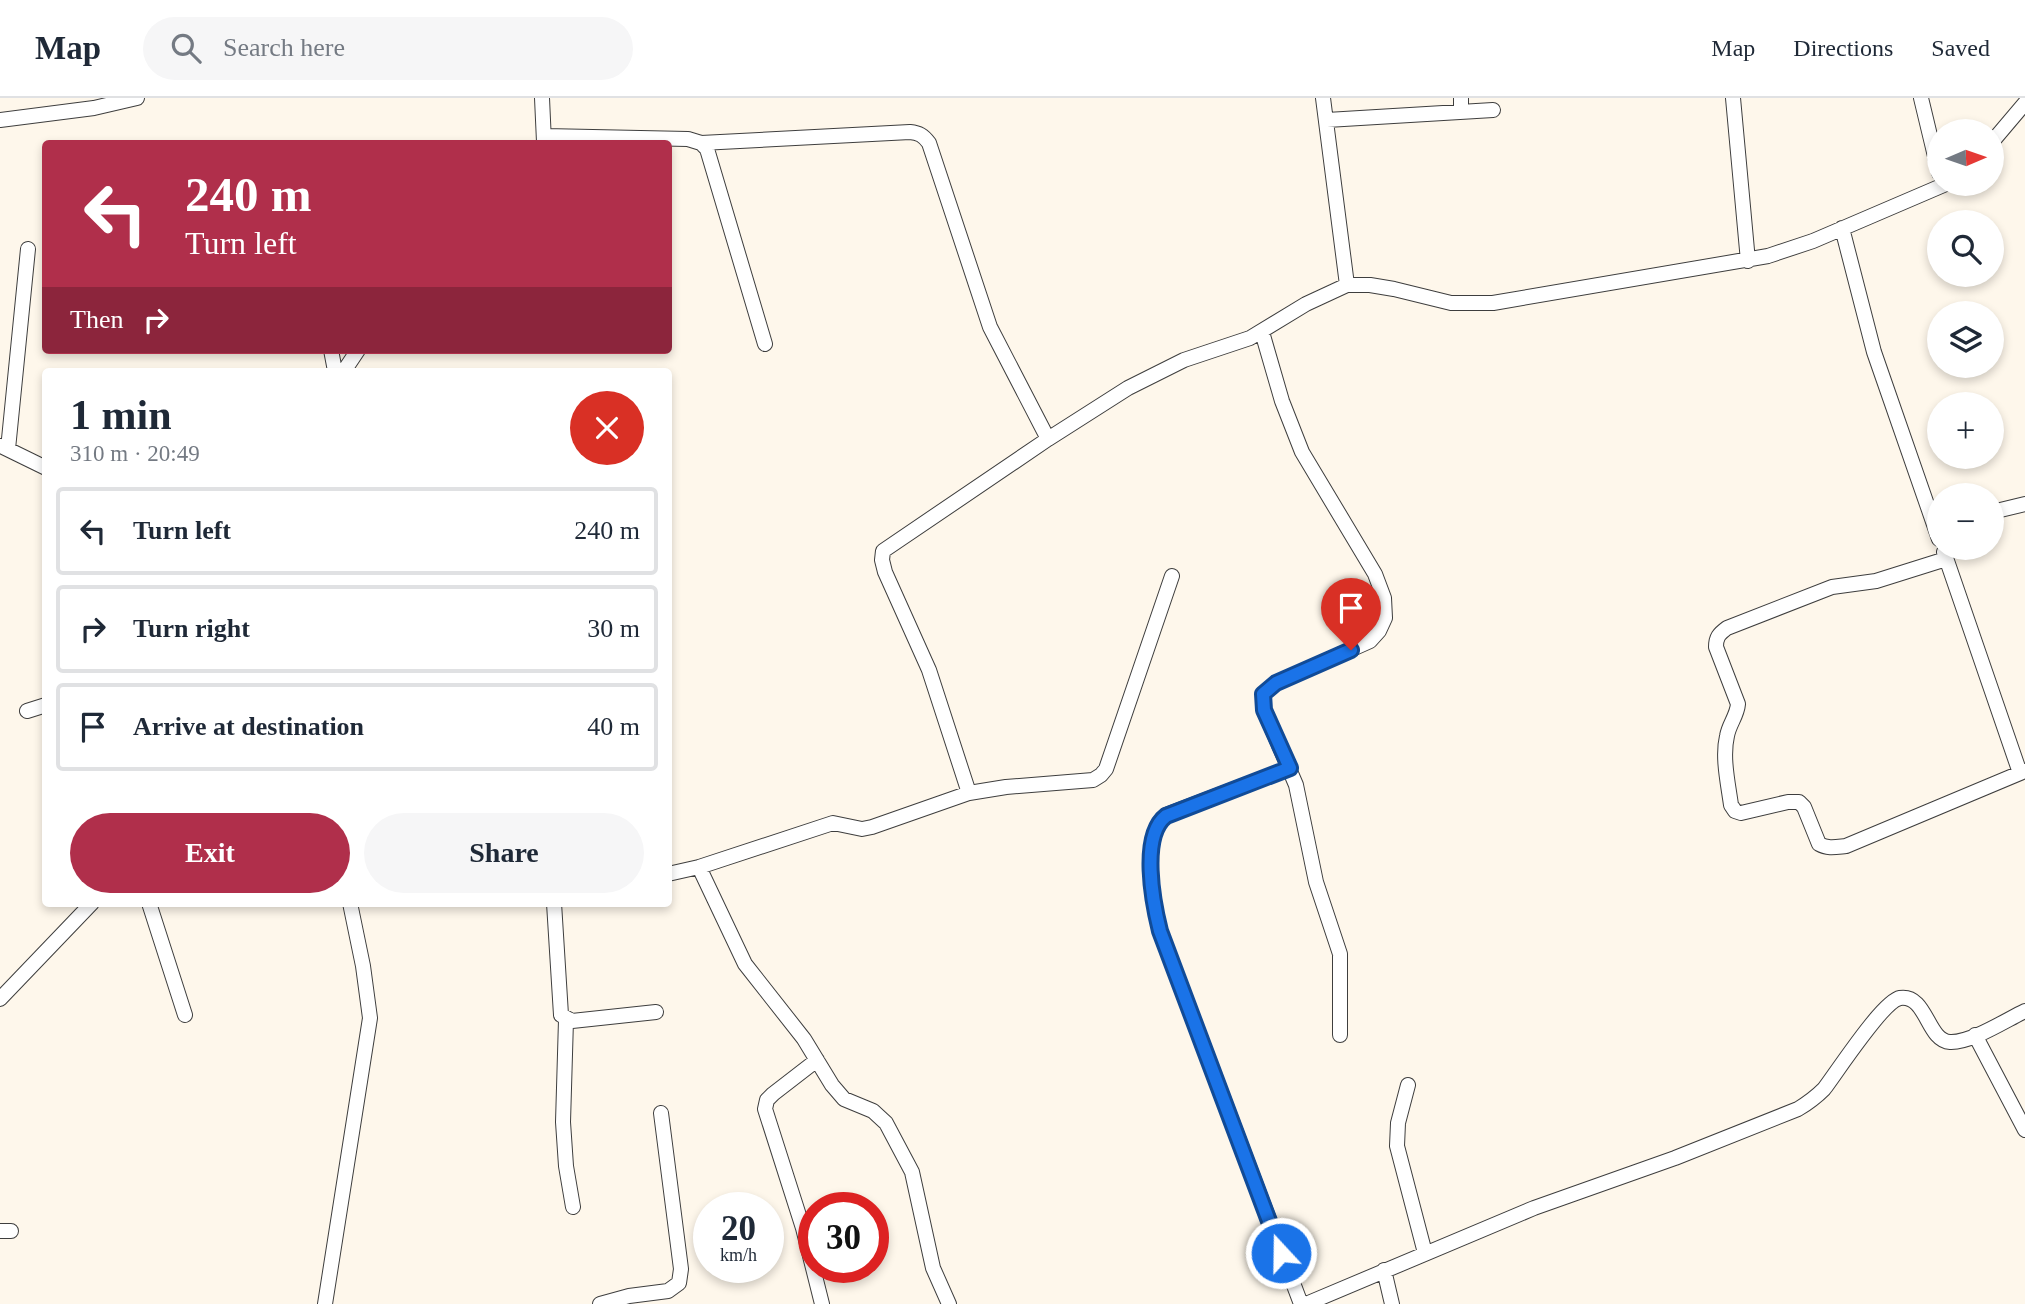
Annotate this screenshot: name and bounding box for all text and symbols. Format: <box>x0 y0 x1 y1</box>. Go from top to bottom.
search box <box>143 17 633 80</box>
icon: search <box>167 29 205 67</box>
text: Map <box>35 30 101 66</box>
text: Search here <box>223 33 345 62</box>
text: Map <box>1711 35 1755 61</box>
text: Directions <box>1793 35 1893 61</box>
text: Saved <box>1931 35 1990 61</box>
north arrow <box>1927 119 2004 196</box>
map controls <box>1927 119 2004 560</box>
text: 240 m <box>185 167 312 222</box>
icon: left <box>70 168 161 259</box>
button: search <box>1927 210 2004 287</box>
text: Turn left <box>185 225 297 261</box>
icon: right <box>137 301 175 339</box>
button: layers <box>1927 301 2004 378</box>
text: Then <box>70 305 123 334</box>
button: close <box>570 391 644 465</box>
text: 1 min <box>70 392 172 438</box>
button: + <box>1927 392 2004 469</box>
text: 310 m · 20:49 <box>70 441 200 466</box>
button: − <box>1927 483 2004 560</box>
icon: left <box>74 512 112 550</box>
text: Turn left <box>133 516 231 545</box>
text: 240 m <box>574 516 640 545</box>
pin <box>1321 578 1381 650</box>
icon: arrive <box>1332 589 1370 627</box>
icon: right <box>74 610 112 648</box>
text: Turn right <box>133 614 250 643</box>
text: 30 m <box>587 614 640 643</box>
icon: arrive <box>74 708 112 746</box>
text: Arrive at destination <box>133 712 364 741</box>
text: 40 m <box>587 712 640 741</box>
button: Exit <box>70 813 350 893</box>
button: Share <box>364 813 644 893</box>
speed limit sign: 30 <box>798 1192 889 1283</box>
text: 20 <box>721 1209 756 1248</box>
position arrow <box>1244 1216 1318 1290</box>
text: km/h <box>720 1245 757 1265</box>

